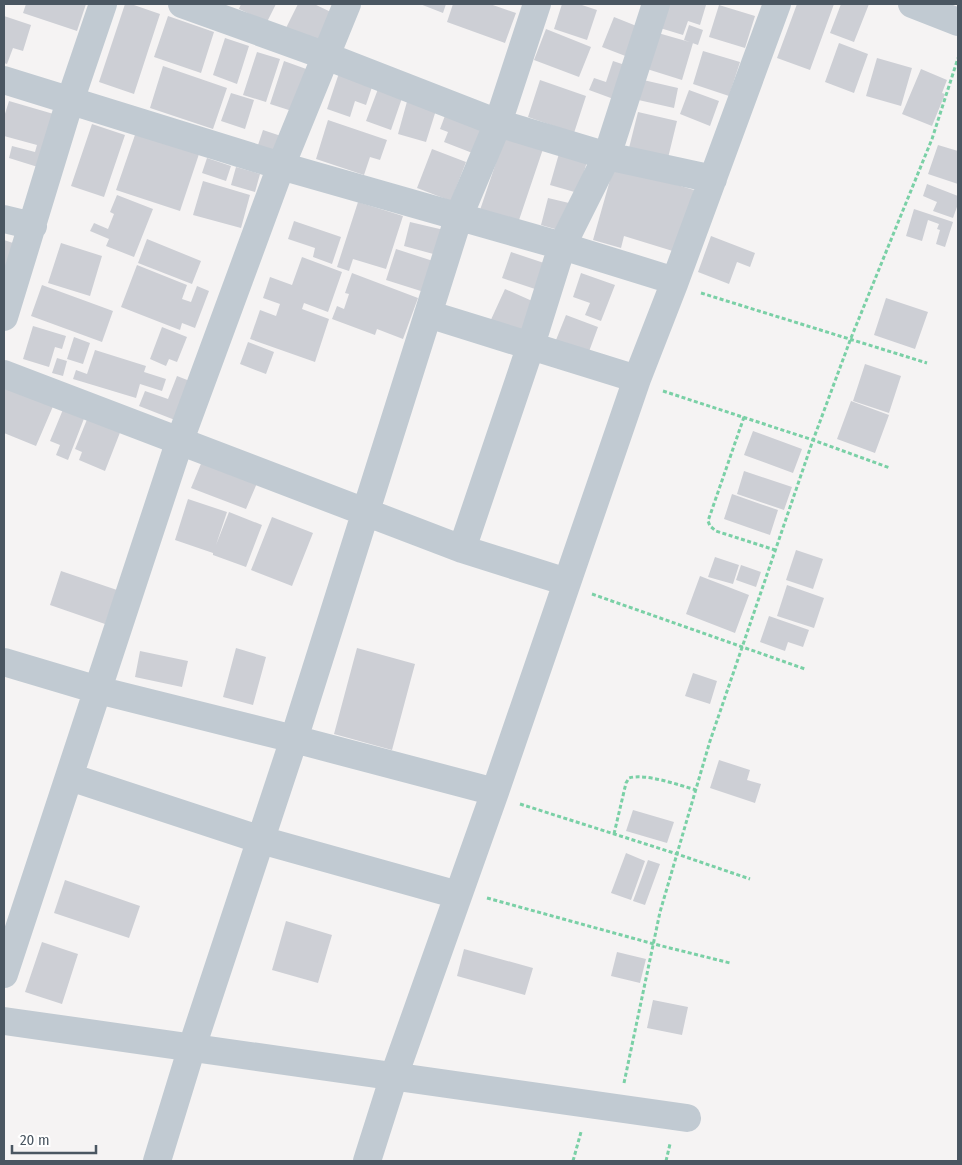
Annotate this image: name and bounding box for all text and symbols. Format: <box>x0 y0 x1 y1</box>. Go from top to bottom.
scale bar <box>12 1122 96 1154</box>
text: 20 m <box>20 1131 50 1149</box>

